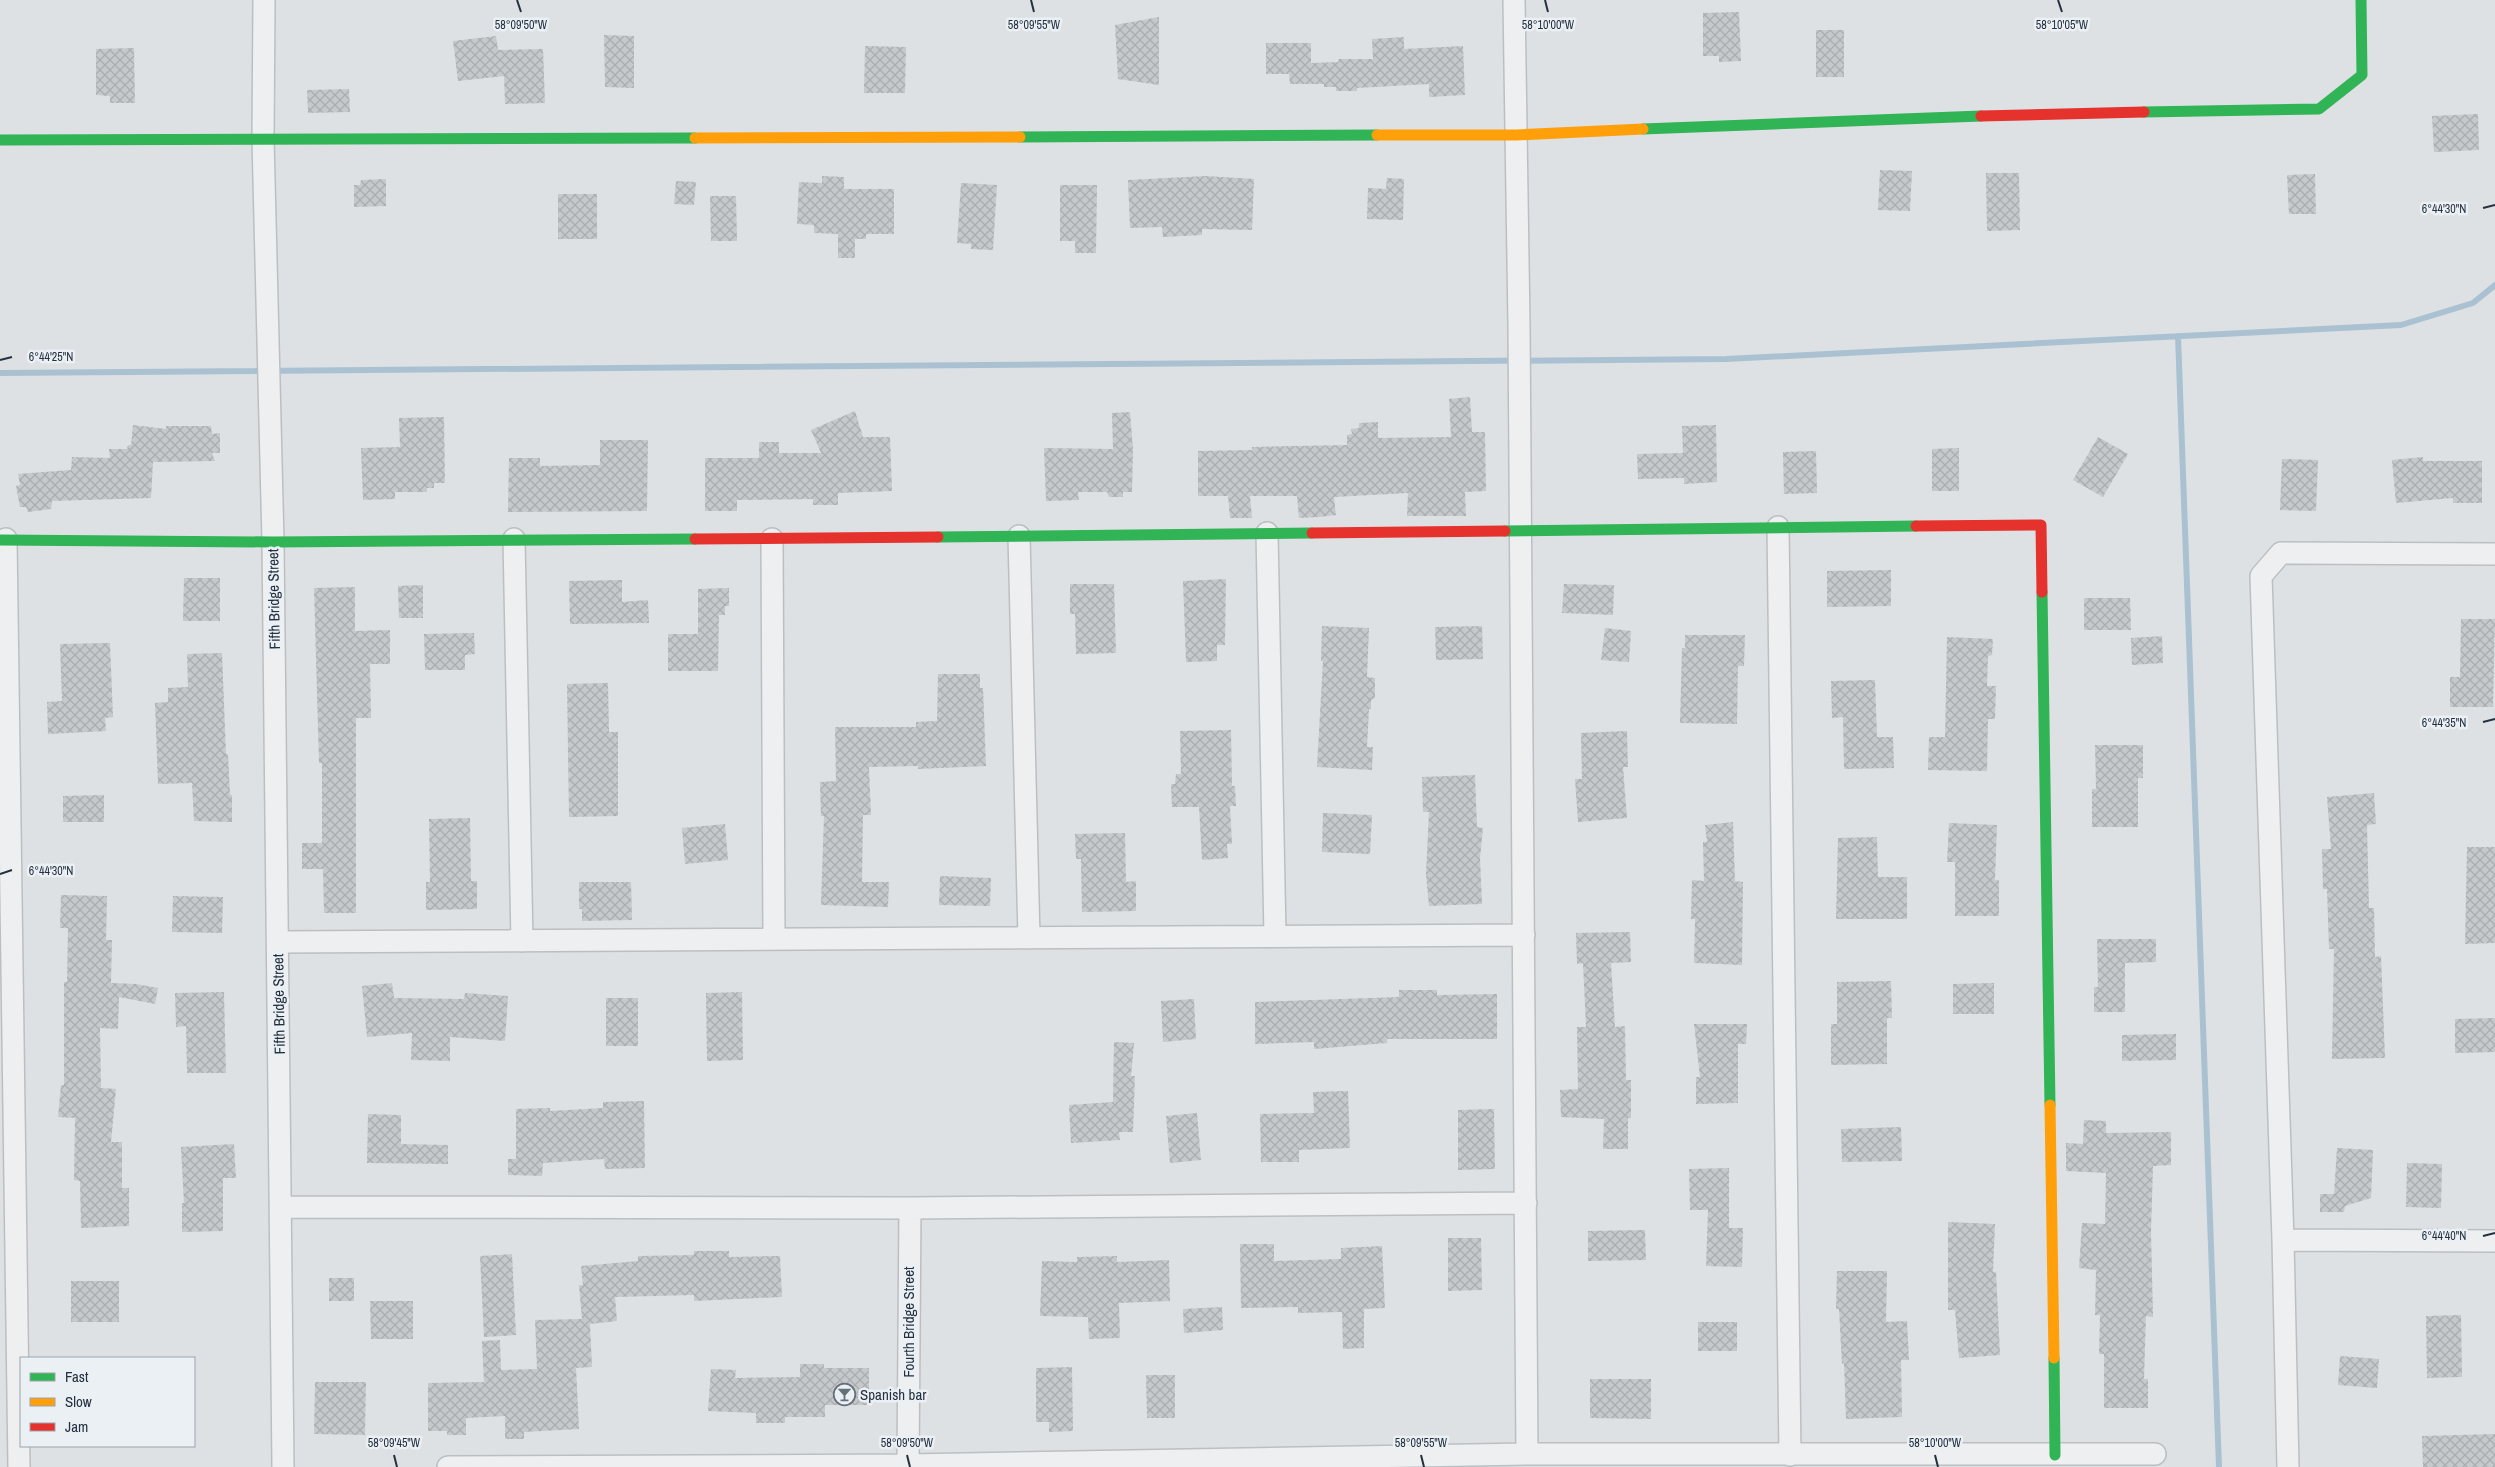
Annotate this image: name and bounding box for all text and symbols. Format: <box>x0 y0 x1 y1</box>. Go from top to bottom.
text: 58°09'50"W <box>495 17 548 33</box>
text: 58°09'55"W <box>1008 17 1061 33</box>
text: 58°10'00"W <box>1522 17 1575 33</box>
text: 58°10'05"W <box>2036 17 2089 33</box>
text: 6°44'30"N <box>2422 201 2466 217</box>
text: 6°44'25"N <box>29 349 73 365</box>
street label: Fifth Bridge Street <box>262 548 285 649</box>
text: 6°44'35"N <box>2422 715 2466 731</box>
text: 6°44'30"N <box>29 863 73 879</box>
street label: Fifth Bridge Street <box>267 953 290 1054</box>
text: 6°44'40"N <box>2422 1228 2466 1244</box>
street label: Fourth Bridge Street <box>898 1266 919 1377</box>
legend <box>20 1357 195 1447</box>
text: Fast <box>65 1366 89 1387</box>
bar icon: Spanish bar <box>832 1383 856 1407</box>
place label: Spanish bar <box>860 1384 926 1405</box>
text: Slow <box>65 1391 92 1412</box>
text: Jam <box>65 1416 88 1437</box>
text: 58°09'45"W <box>368 1435 421 1451</box>
text: 58°09'50"W <box>881 1435 934 1451</box>
text: 58°09'55"W <box>1395 1435 1448 1451</box>
text: 58°10'00"W <box>1909 1435 1962 1451</box>

